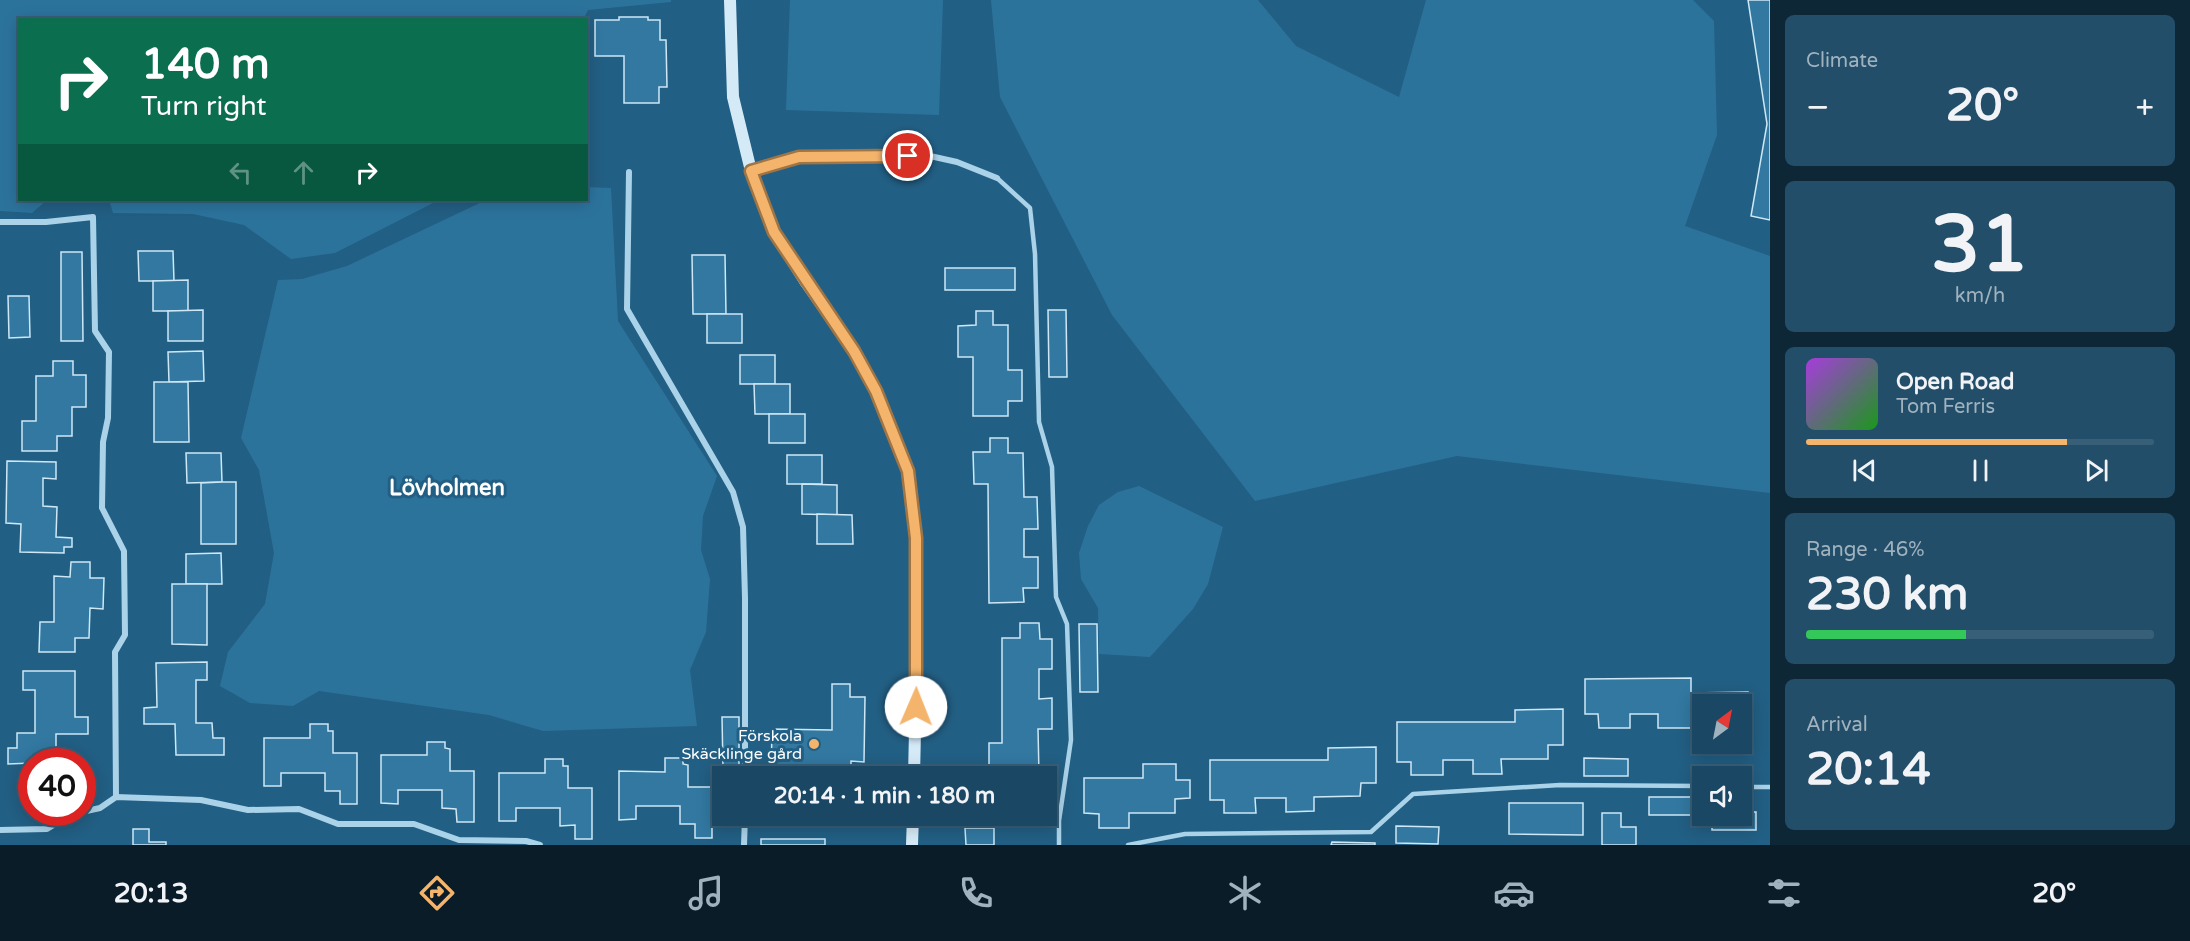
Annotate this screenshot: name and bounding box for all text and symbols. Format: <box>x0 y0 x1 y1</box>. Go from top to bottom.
text: 140 m <box>141 39 270 90</box>
icon: right <box>42 42 120 120</box>
text: Climate <box>1806 49 1878 73</box>
text: 20° <box>1946 79 2019 133</box>
text: − <box>1806 88 1830 127</box>
text: + <box>2135 88 2154 127</box>
text: Turn right <box>141 90 267 123</box>
pin <box>882 130 933 181</box>
icon: arrive <box>891 139 924 172</box>
icon: left <box>224 156 257 189</box>
icon: ahead <box>287 156 320 189</box>
icon: right <box>350 156 383 189</box>
text: 31 <box>1931 198 2029 292</box>
text: km/h <box>1955 284 2005 308</box>
text: Open Road <box>1896 369 2014 395</box>
text: Tom Ferris <box>1896 395 1995 419</box>
icon: previous <box>1848 454 1881 487</box>
icon: pause <box>1964 454 1997 487</box>
icon: next <box>2080 454 2113 487</box>
district label: Lövholmen <box>389 475 505 501</box>
text: Range · 46% <box>1806 538 1925 562</box>
text: 230 km <box>1806 568 1968 622</box>
position arrow <box>884 675 948 739</box>
north arrow <box>1692 694 1752 754</box>
map controls <box>1692 694 1752 826</box>
text: Arrival <box>1806 713 1868 737</box>
place label: Förskola Skäcklinge gård <box>681 726 802 764</box>
marker: Förskola Skäcklinge gård <box>807 737 821 751</box>
text: 20:14 <box>1806 743 1931 797</box>
speed limit sign: 40 <box>18 748 96 826</box>
button: sound <box>1692 766 1752 826</box>
text: 20:14 · 1 min · 180 m <box>774 783 995 809</box>
icon: directions <box>416 872 458 914</box>
icon: music <box>685 872 727 914</box>
icon: phone <box>955 872 997 914</box>
icon: climate <box>1224 872 1266 914</box>
icon: car <box>1493 872 1535 914</box>
icon: filters <box>1763 872 1805 914</box>
text: 20:13 <box>114 877 189 910</box>
text: 20° <box>2032 877 2076 910</box>

